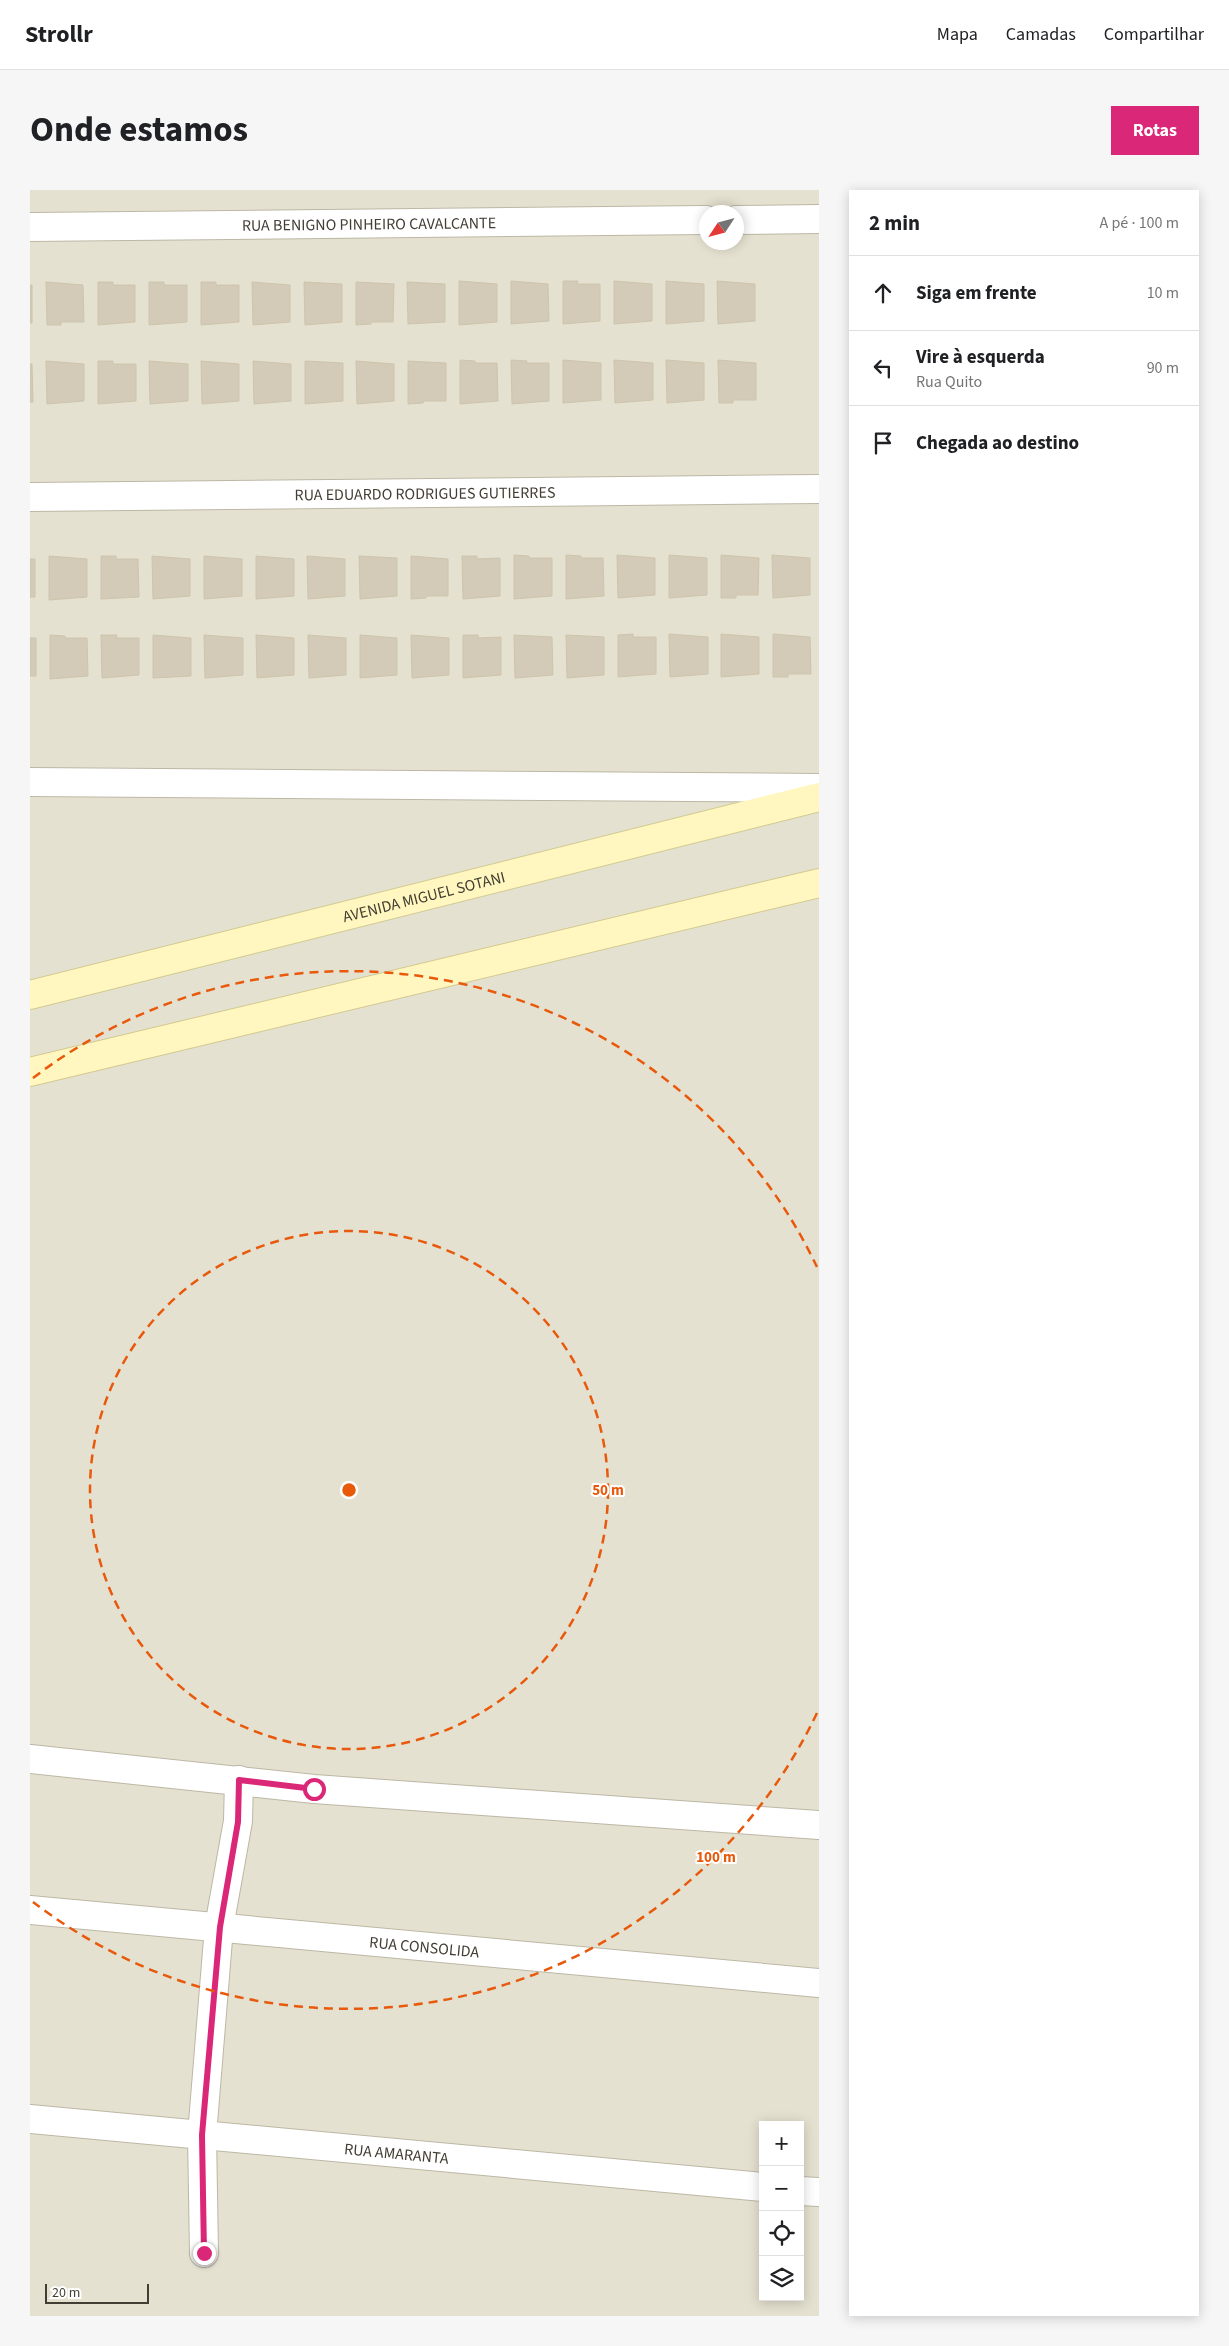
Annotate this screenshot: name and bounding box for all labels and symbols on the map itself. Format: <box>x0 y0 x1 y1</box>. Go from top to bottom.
north arrow <box>699 205 744 250</box>
street label: RUA BENIGNO PINHEIRO CAVALCANTE <box>242 212 496 237</box>
street label: RUA EDUARDO RODRIGUES GUTIERRES <box>294 482 556 506</box>
street label: AVENIDA MIGUEL SOTANI <box>340 866 508 928</box>
text: 50 m <box>592 1480 624 1501</box>
centre of rings <box>340 1481 358 1499</box>
route start <box>303 1778 326 1801</box>
text: 100 m <box>696 1847 736 1868</box>
street label: RUA CONSOLIDA <box>368 1931 480 1964</box>
street label: RUA AMARANTA <box>343 2138 450 2170</box>
route end <box>193 2242 216 2265</box>
scale bar <box>45 2281 149 2304</box>

